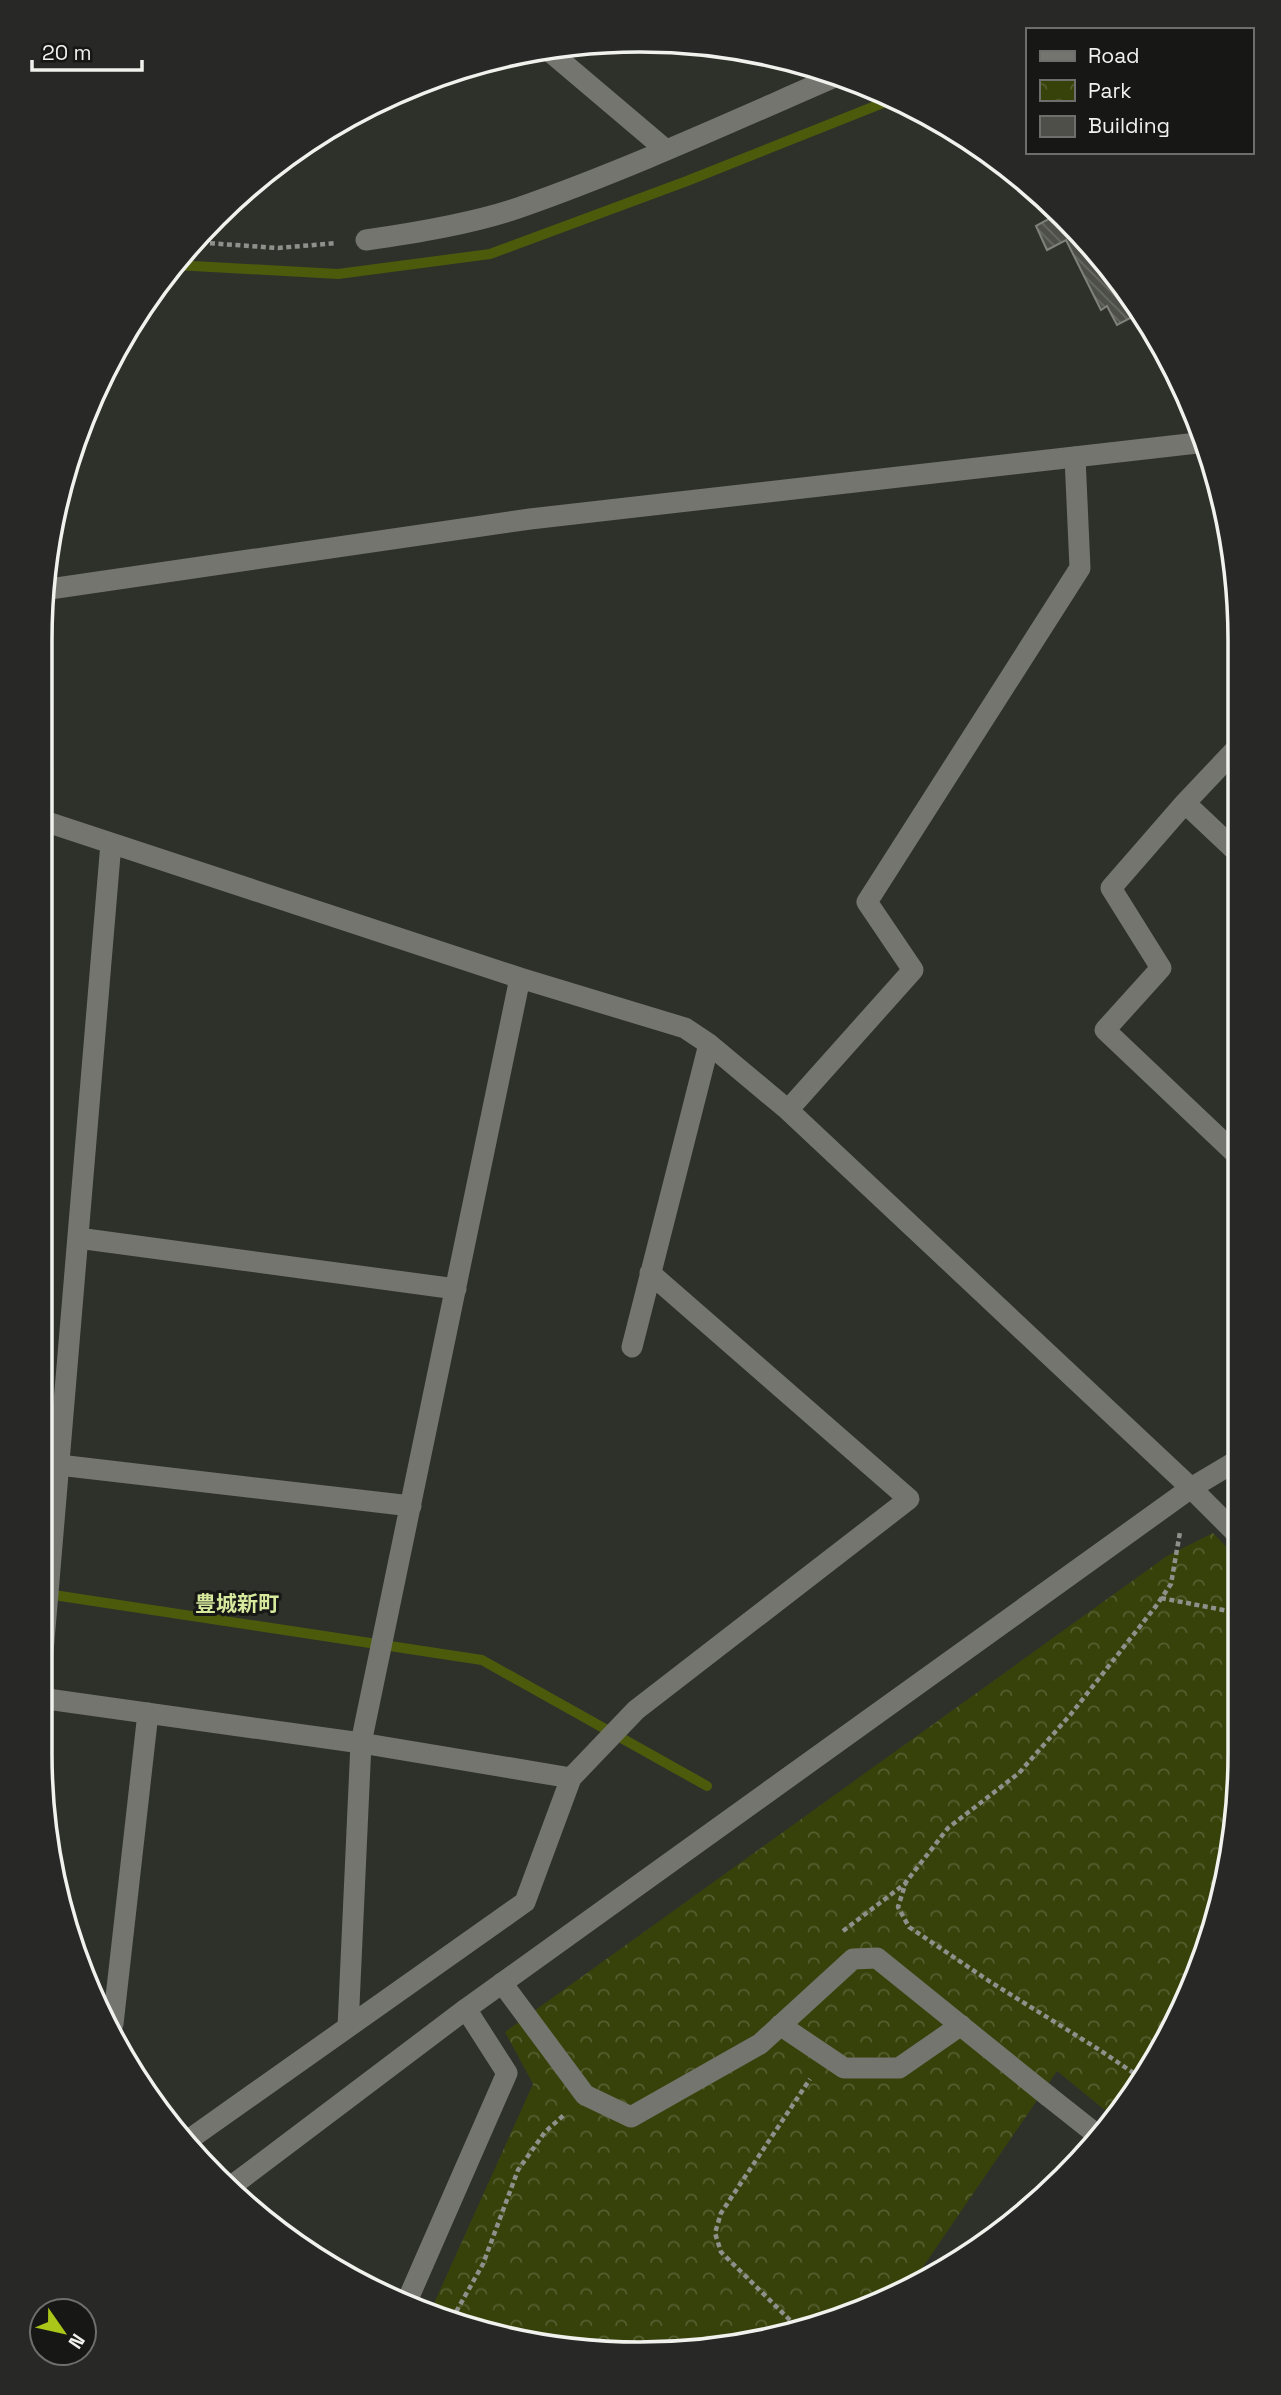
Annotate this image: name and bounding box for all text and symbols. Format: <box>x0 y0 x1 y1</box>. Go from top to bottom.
scale bar <box>32 28 142 72</box>
legend <box>1026 28 1253 154</box>
text: 20 m <box>42 39 92 66</box>
text: Road <box>1088 42 1140 69</box>
text: Park <box>1088 77 1132 104</box>
text: Building <box>1088 112 1170 139</box>
district label: 豊城新町 <box>195 1590 279 1617</box>
north arrow <box>28 2297 98 2367</box>
text: N <box>63 2329 91 2353</box>

